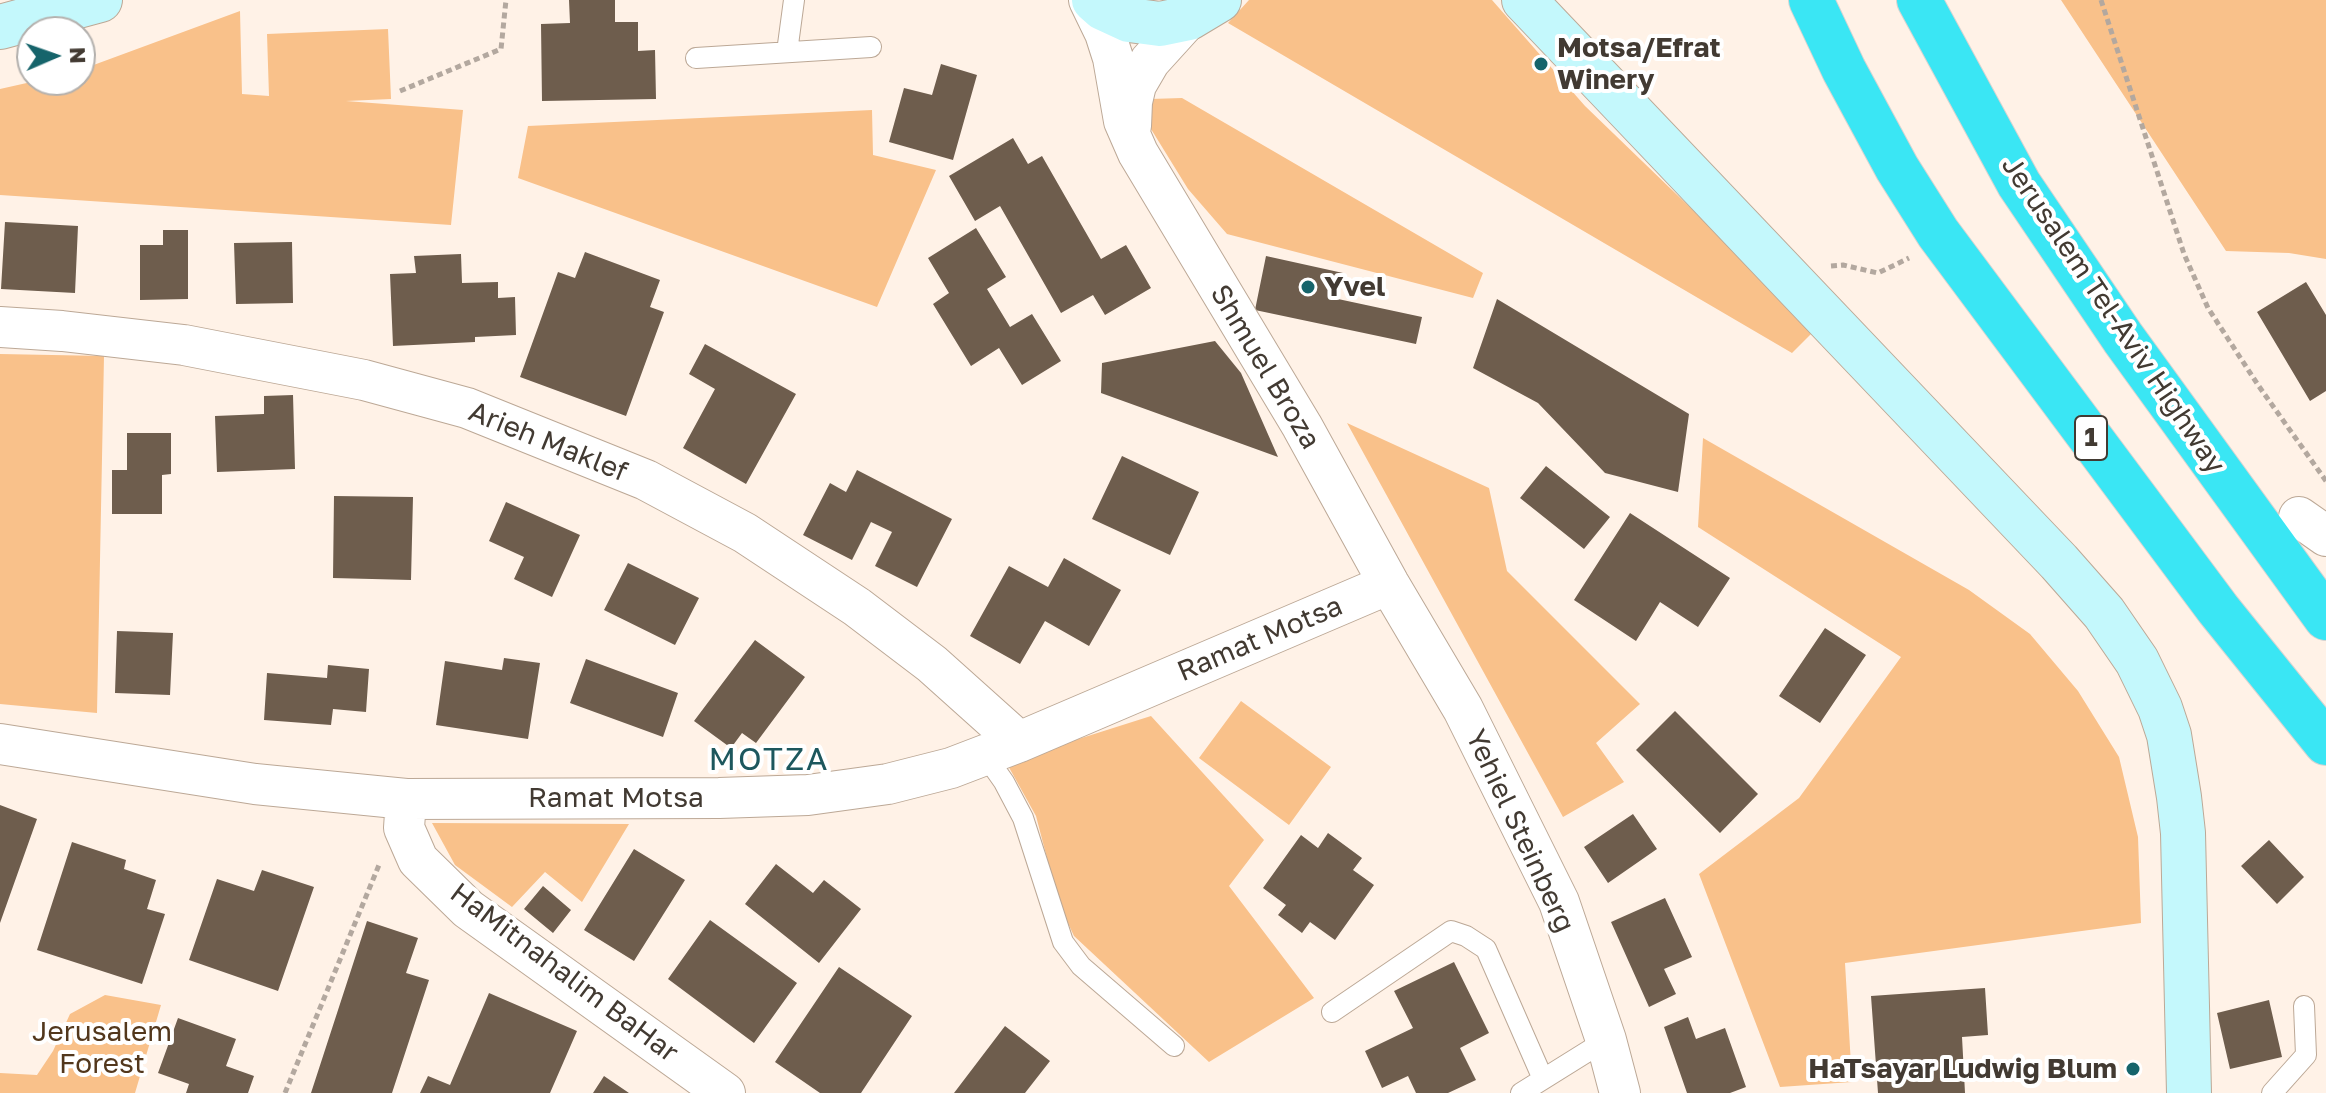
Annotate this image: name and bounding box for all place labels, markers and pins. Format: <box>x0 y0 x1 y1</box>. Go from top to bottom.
place label: Motsa/Efrat Winery <box>1557 31 1721 97</box>
marker: Motsa/Efrat Winery <box>1532 55 1550 73</box>
place label: Yvel <box>1324 270 1385 304</box>
marker: Yvel <box>1299 278 1317 296</box>
place label: HaTsayar Ludwig Blum <box>1808 1052 2117 1086</box>
marker: HaTsayar Ludwig Blum <box>2124 1060 2142 1078</box>

